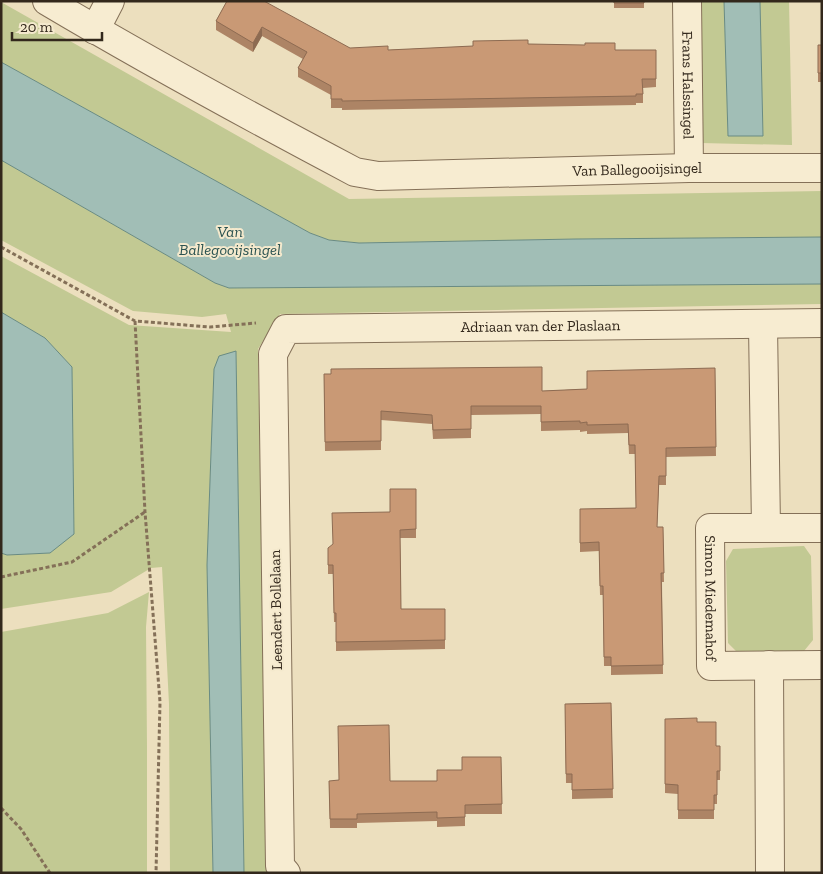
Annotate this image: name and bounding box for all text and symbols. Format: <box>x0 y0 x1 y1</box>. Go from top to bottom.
scale bar <box>12 10 102 42</box>
text: 20 m <box>20 18 53 36</box>
street label: Frans Halssingel <box>678 31 698 139</box>
street label: Van Ballegooijsingel <box>571 159 702 180</box>
water label: Van Ballegooijsingel <box>179 222 281 259</box>
street label: Adriaan van der Plaslaan <box>461 316 621 336</box>
street label: Simon Miedemahof <box>701 535 720 662</box>
street label: Leendert Bollelaan <box>266 549 286 670</box>

